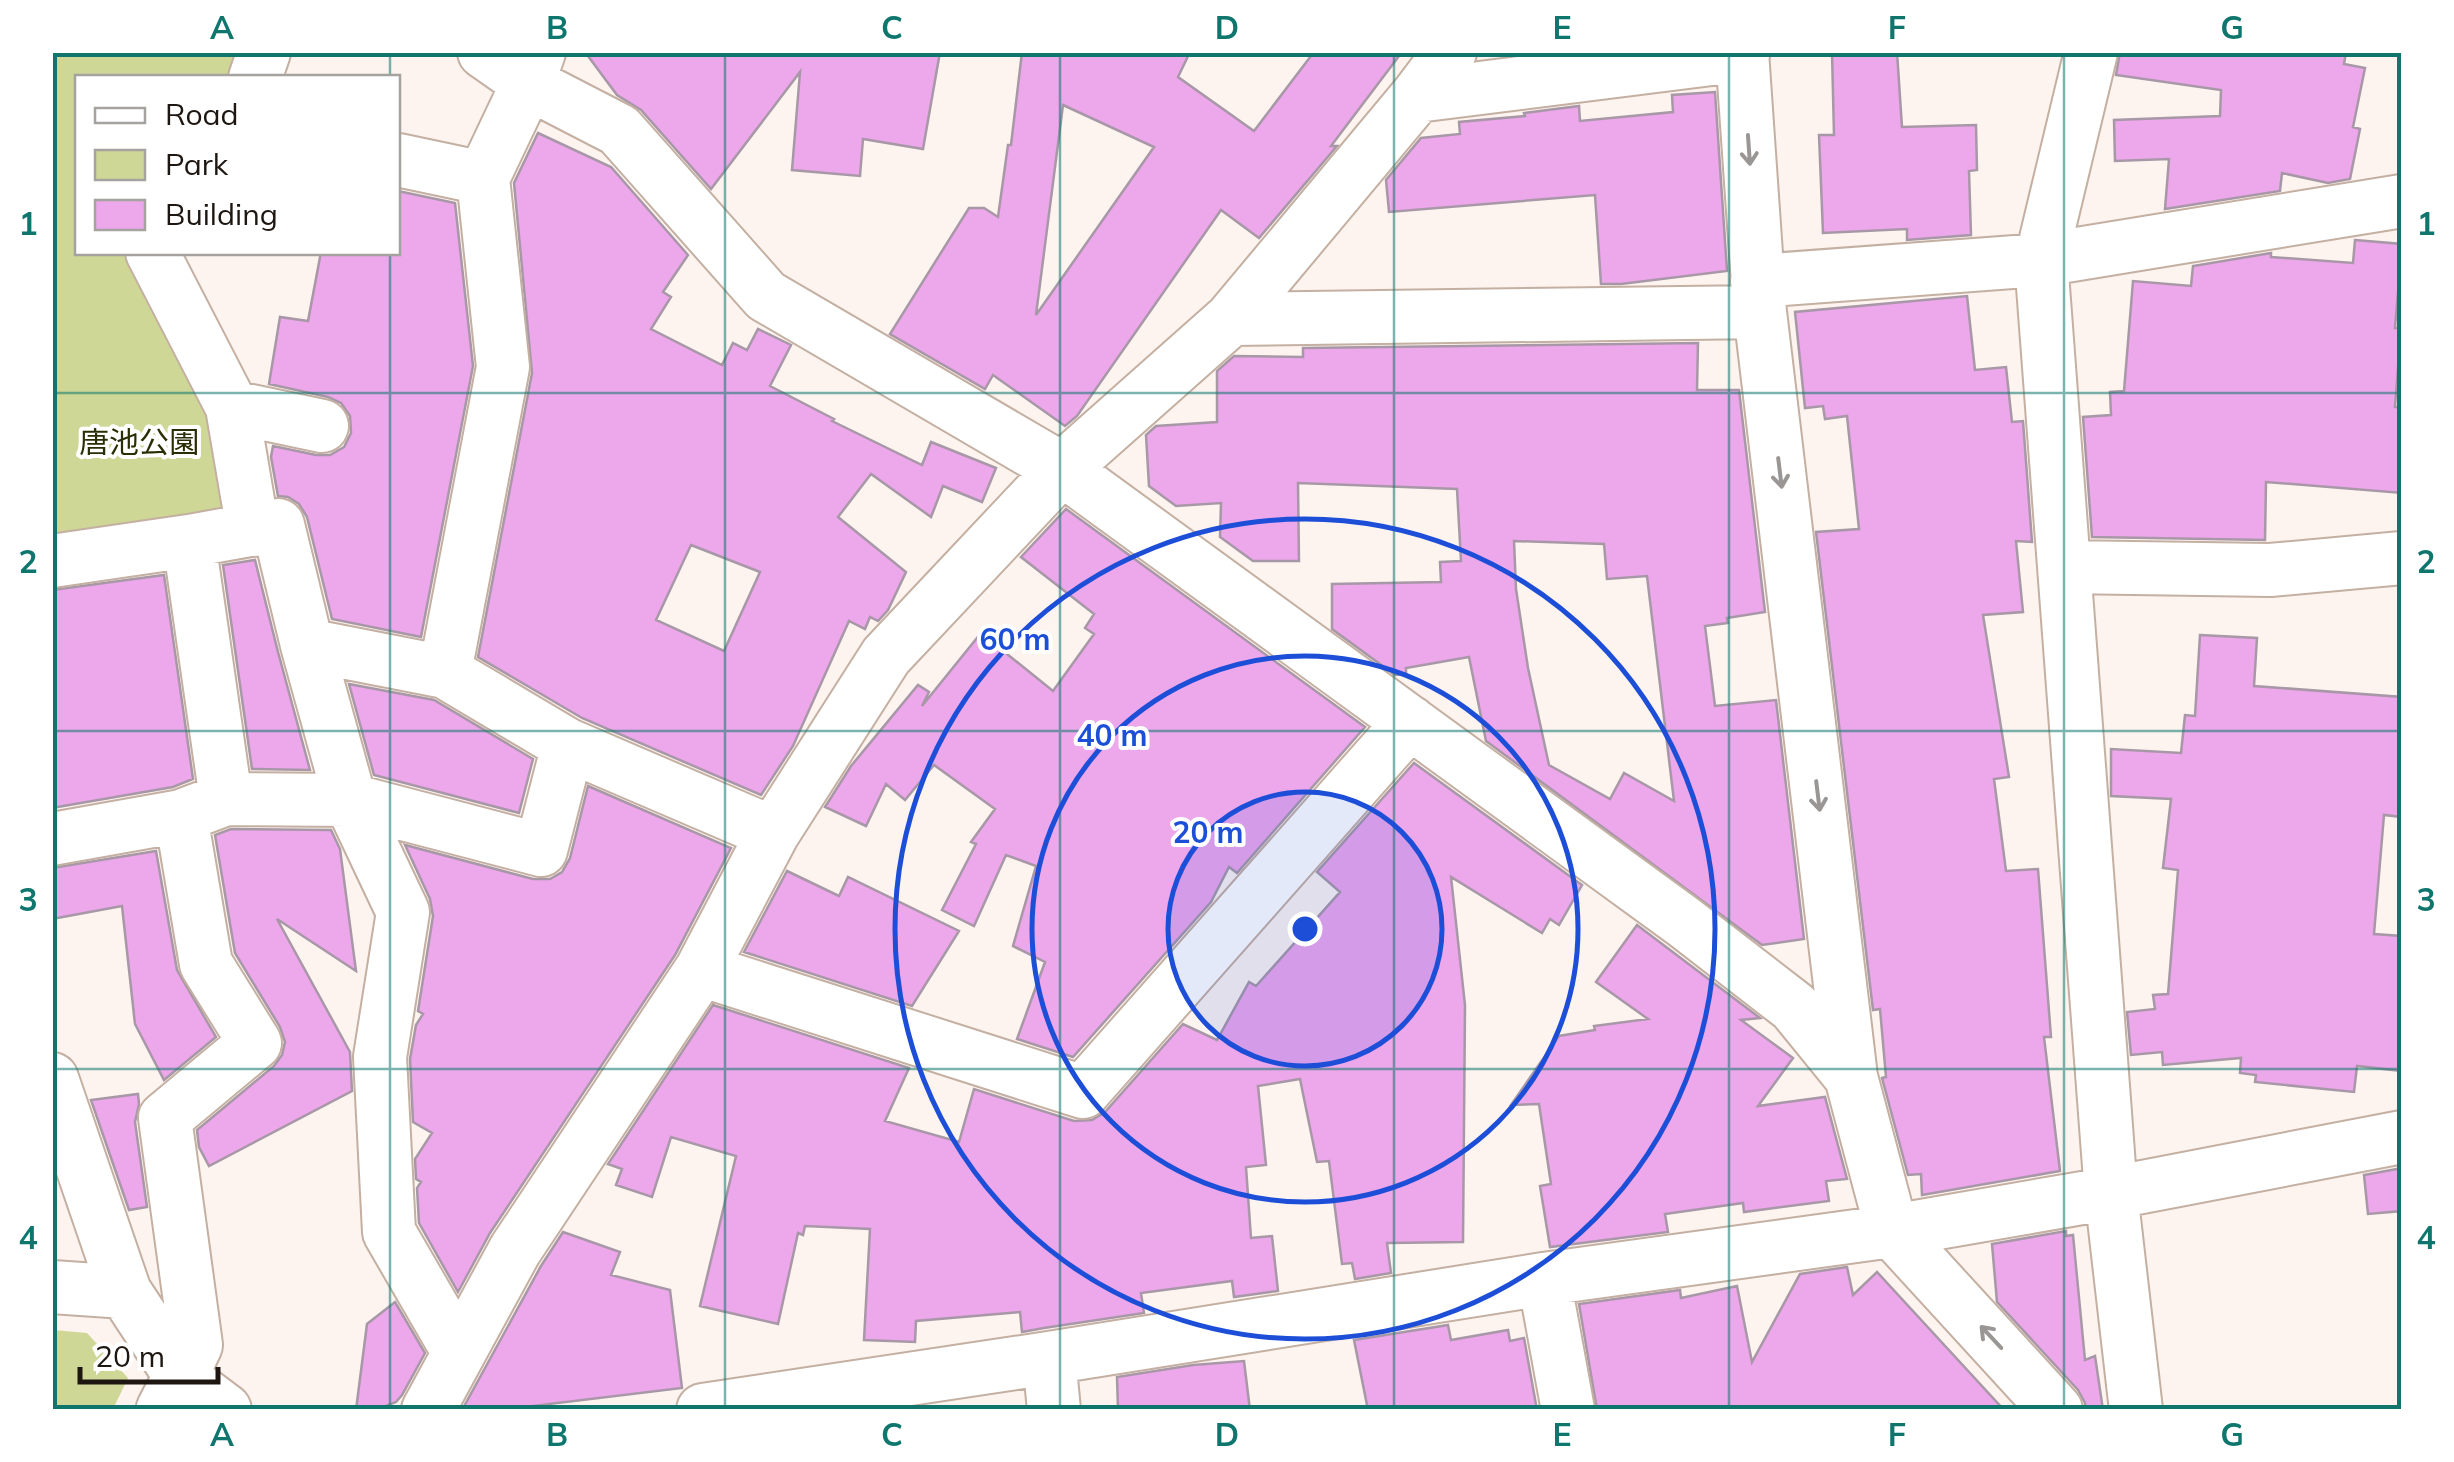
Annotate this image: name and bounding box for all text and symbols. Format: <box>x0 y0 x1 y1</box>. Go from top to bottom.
text: A <box>210 7 234 47</box>
text: B <box>546 7 568 47</box>
text: C <box>881 7 903 47</box>
text: D <box>1215 7 1239 47</box>
text: E <box>1552 7 1572 47</box>
text: F <box>1888 7 1906 47</box>
text: G <box>2220 7 2244 47</box>
legend <box>75 75 400 255</box>
text: Road <box>165 95 239 133</box>
one-way arrow <box>1740 133 1759 165</box>
text: Park <box>165 145 229 183</box>
text: Building <box>165 195 278 233</box>
text: 1 <box>18 203 38 243</box>
text: 1 <box>2416 203 2436 243</box>
park label: 唐池公園 <box>79 423 199 461</box>
one-way arrow <box>1771 457 1789 489</box>
text: 2 <box>18 541 38 581</box>
text: 2 <box>2416 541 2436 581</box>
text: 60 m <box>979 620 1051 658</box>
text: 40 m <box>1076 716 1148 754</box>
one-way arrow <box>1809 779 1827 812</box>
text: 20 m <box>1172 813 1244 851</box>
text: 3 <box>18 879 38 919</box>
text: 3 <box>2416 879 2436 919</box>
centre of rings <box>1287 911 1323 947</box>
text: 4 <box>18 1217 38 1257</box>
text: 4 <box>2416 1217 2436 1257</box>
scale bar <box>80 1322 218 1384</box>
one-way arrow <box>1980 1325 2003 1350</box>
text: 20 m <box>95 1337 165 1375</box>
text: A <box>210 1414 234 1454</box>
text: B <box>546 1414 568 1454</box>
text: C <box>881 1414 903 1454</box>
text: D <box>1215 1414 1239 1454</box>
text: E <box>1552 1414 1572 1454</box>
text: F <box>1888 1414 1906 1454</box>
text: G <box>2220 1414 2244 1454</box>

